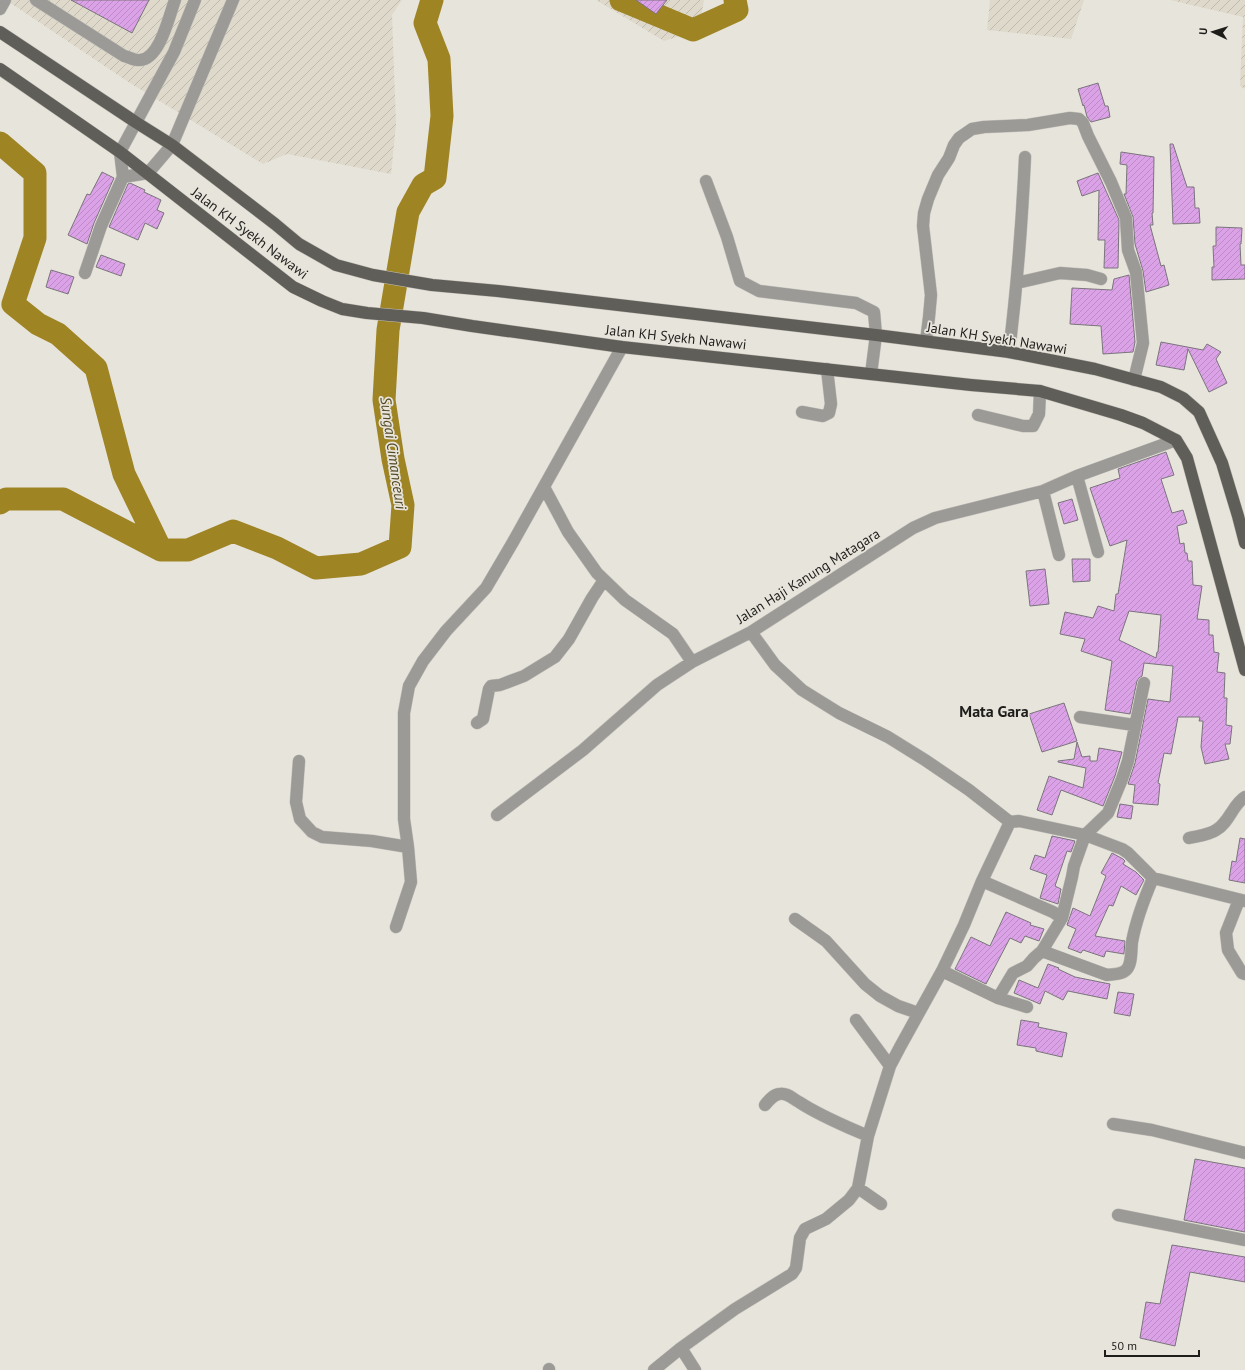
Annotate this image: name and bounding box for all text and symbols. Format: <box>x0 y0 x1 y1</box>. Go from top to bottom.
north arrow <box>1193 12 1233 52</box>
text: U <box>1196 27 1210 35</box>
street label: Jalan KH Syekh Nawawi <box>187 183 312 283</box>
street label: Jalan KH Syekh Nawawi <box>925 318 1068 358</box>
street label: Jalan KH Syekh Nawawi <box>604 321 747 353</box>
water label: Sungai Cimanceuri <box>376 395 411 511</box>
street label: Jalan Haji Kanung Matagara <box>732 524 883 628</box>
district label: Mata Gara <box>959 701 1029 721</box>
scale bar <box>1105 1332 1199 1358</box>
text: 50 m <box>1111 1338 1137 1353</box>

